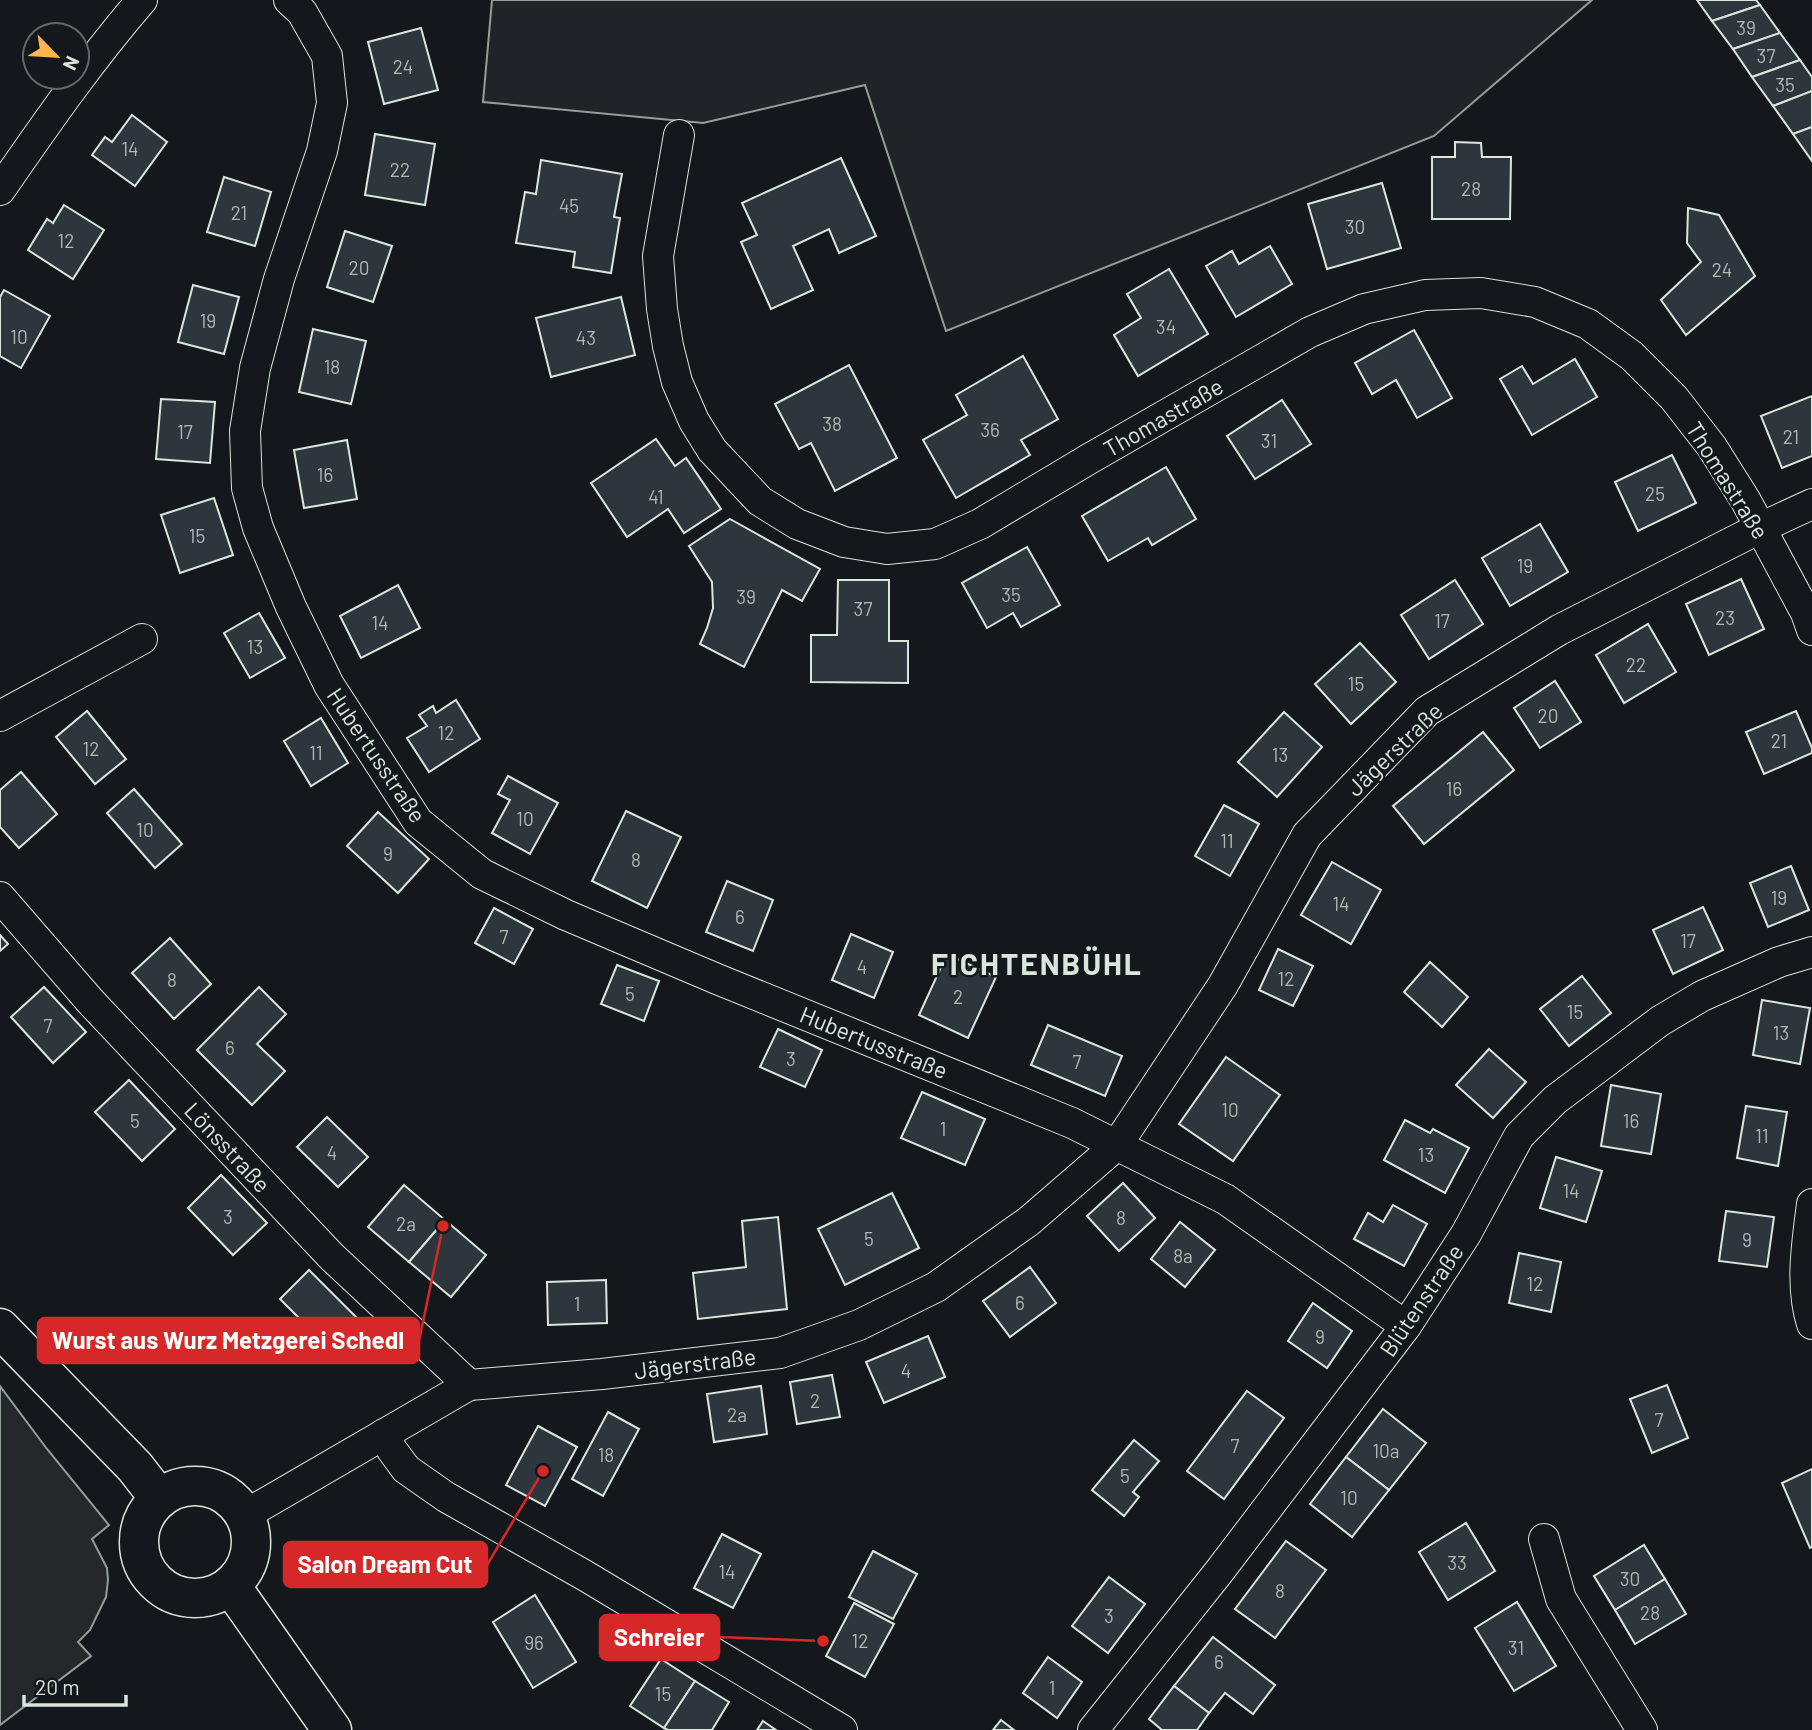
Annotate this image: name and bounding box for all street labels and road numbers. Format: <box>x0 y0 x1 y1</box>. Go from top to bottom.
street label: Thomastraße <box>1098 372 1228 462</box>
street label: Thomastraße <box>1681 416 1775 544</box>
street label: Hubertusstraße <box>322 682 432 828</box>
street label: Jägerstraße <box>1340 696 1448 802</box>
street label: Hubertusstraße <box>796 1000 952 1084</box>
street label: Lönsstraße <box>179 1096 277 1198</box>
street label: Blütenstraße <box>1373 1239 1469 1361</box>
street label: Jägerstraße <box>633 1342 757 1384</box>

